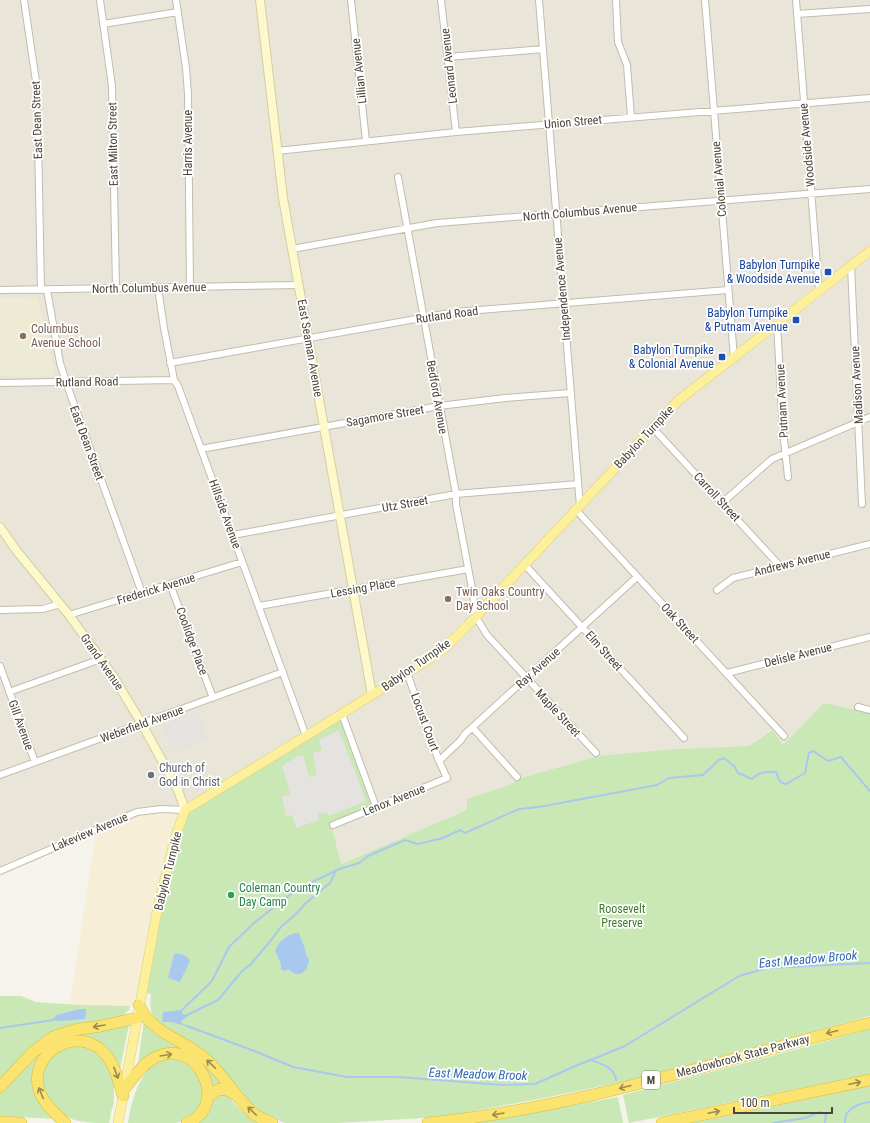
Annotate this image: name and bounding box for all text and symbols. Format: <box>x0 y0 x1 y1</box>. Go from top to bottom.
street label: Leonard Avenue <box>438 27 460 104</box>
street label: Lillian Avenue <box>349 37 369 104</box>
street label: East Dean Street <box>29 80 45 159</box>
street label: East Milton Street <box>105 101 121 186</box>
street label: Woodside Avenue <box>796 102 818 187</box>
street label: Harris Avenue <box>181 110 195 176</box>
street label: Union Street <box>543 112 603 132</box>
street label: Colonial Avenue <box>709 140 729 217</box>
street label: North Columbus Avenue <box>522 200 638 224</box>
street label: Independence Avenue <box>550 236 573 341</box>
place label: Babylon Turnpike & Woodside Avenue <box>727 258 820 286</box>
marker: Babylon Turnpike & Woodside Avenue <box>823 267 833 277</box>
street label: North Columbus Avenue <box>92 280 207 296</box>
street label: East Seaman Avenue <box>295 298 326 398</box>
street label: Rutland Road <box>415 304 479 326</box>
place label: Babylon Turnpike & Putnam Avenue <box>705 306 788 334</box>
marker: Babylon Turnpike & Putnam Avenue <box>791 315 801 325</box>
place label: Columbus Avenue School <box>31 322 101 350</box>
marker: Columbus Avenue School <box>18 331 28 341</box>
place label: Babylon Turnpike & Colonial Avenue <box>629 343 714 371</box>
street label: Madison Avenue <box>848 345 866 424</box>
marker: Babylon Turnpike & Colonial Avenue <box>717 352 727 362</box>
street label: Bedford Avenue <box>424 359 450 435</box>
street label: Putnam Avenue <box>773 363 791 438</box>
street label: Rutland Road <box>55 374 119 390</box>
street label: Sagamore Street <box>345 402 425 430</box>
street label: Babylon Turnpike <box>611 402 677 471</box>
street label: East Dean Street <box>67 404 107 483</box>
street label: Carroll Street <box>691 469 744 525</box>
street label: Hillside Avenue <box>206 477 244 551</box>
street label: Utz Street <box>381 493 430 515</box>
street label: Andrews Avenue <box>752 547 832 579</box>
street label: Frederick Avenue <box>115 570 197 608</box>
street label: Lessing Place <box>329 575 397 601</box>
place label: Twin Oaks Country Day School <box>456 585 544 613</box>
marker: Twin Oaks Country Day School <box>443 594 453 604</box>
street label: Oak Street <box>658 600 702 646</box>
street label: Coolidge Place <box>173 605 211 677</box>
street label: Elm Street <box>583 628 626 674</box>
street label: Grand Avenue <box>78 631 127 693</box>
street label: Babylon Turnpike <box>379 636 453 694</box>
street label: Delisle Avenue <box>763 640 834 670</box>
street label: Ray Avenue <box>513 644 563 691</box>
street label: Maple Street <box>532 686 584 740</box>
street label: Locust Court <box>408 691 442 753</box>
street label: Gill Avenue <box>5 698 37 752</box>
street label: Weberfield Avenue <box>99 702 186 746</box>
place label: Church of God in Christ <box>159 761 221 789</box>
marker: Church of God in Christ <box>146 770 156 780</box>
street label: Lenox Avenue <box>361 781 427 819</box>
street label: Lakeview Avenue <box>50 810 130 854</box>
street label: Babylon Turnpike <box>151 830 185 912</box>
place label: Coleman Country Day Camp <box>239 881 320 909</box>
marker: Coleman Country Day Camp <box>226 890 236 900</box>
park label: Roosevelt Preserve <box>599 902 646 930</box>
water label: East Meadow Brook <box>758 947 858 971</box>
one-way arrow <box>93 1023 106 1031</box>
one-way arrow <box>826 1029 839 1036</box>
street label: Meadowbrook State Parkway <box>675 1031 811 1081</box>
one-way arrow <box>159 1051 172 1059</box>
one-way arrow <box>207 1060 217 1069</box>
water label: East Meadow Brook <box>428 1065 528 1083</box>
one-way arrow <box>112 1067 120 1079</box>
road number: M <box>642 1071 660 1089</box>
one-way arrow <box>848 1079 861 1087</box>
one-way arrow <box>619 1084 632 1091</box>
one-way arrow <box>37 1087 45 1099</box>
scale bar <box>734 1089 832 1115</box>
text: 100 m <box>740 1096 770 1110</box>
one-way arrow <box>247 1106 257 1116</box>
one-way arrow <box>707 1108 720 1116</box>
one-way arrow <box>492 1110 505 1118</box>

